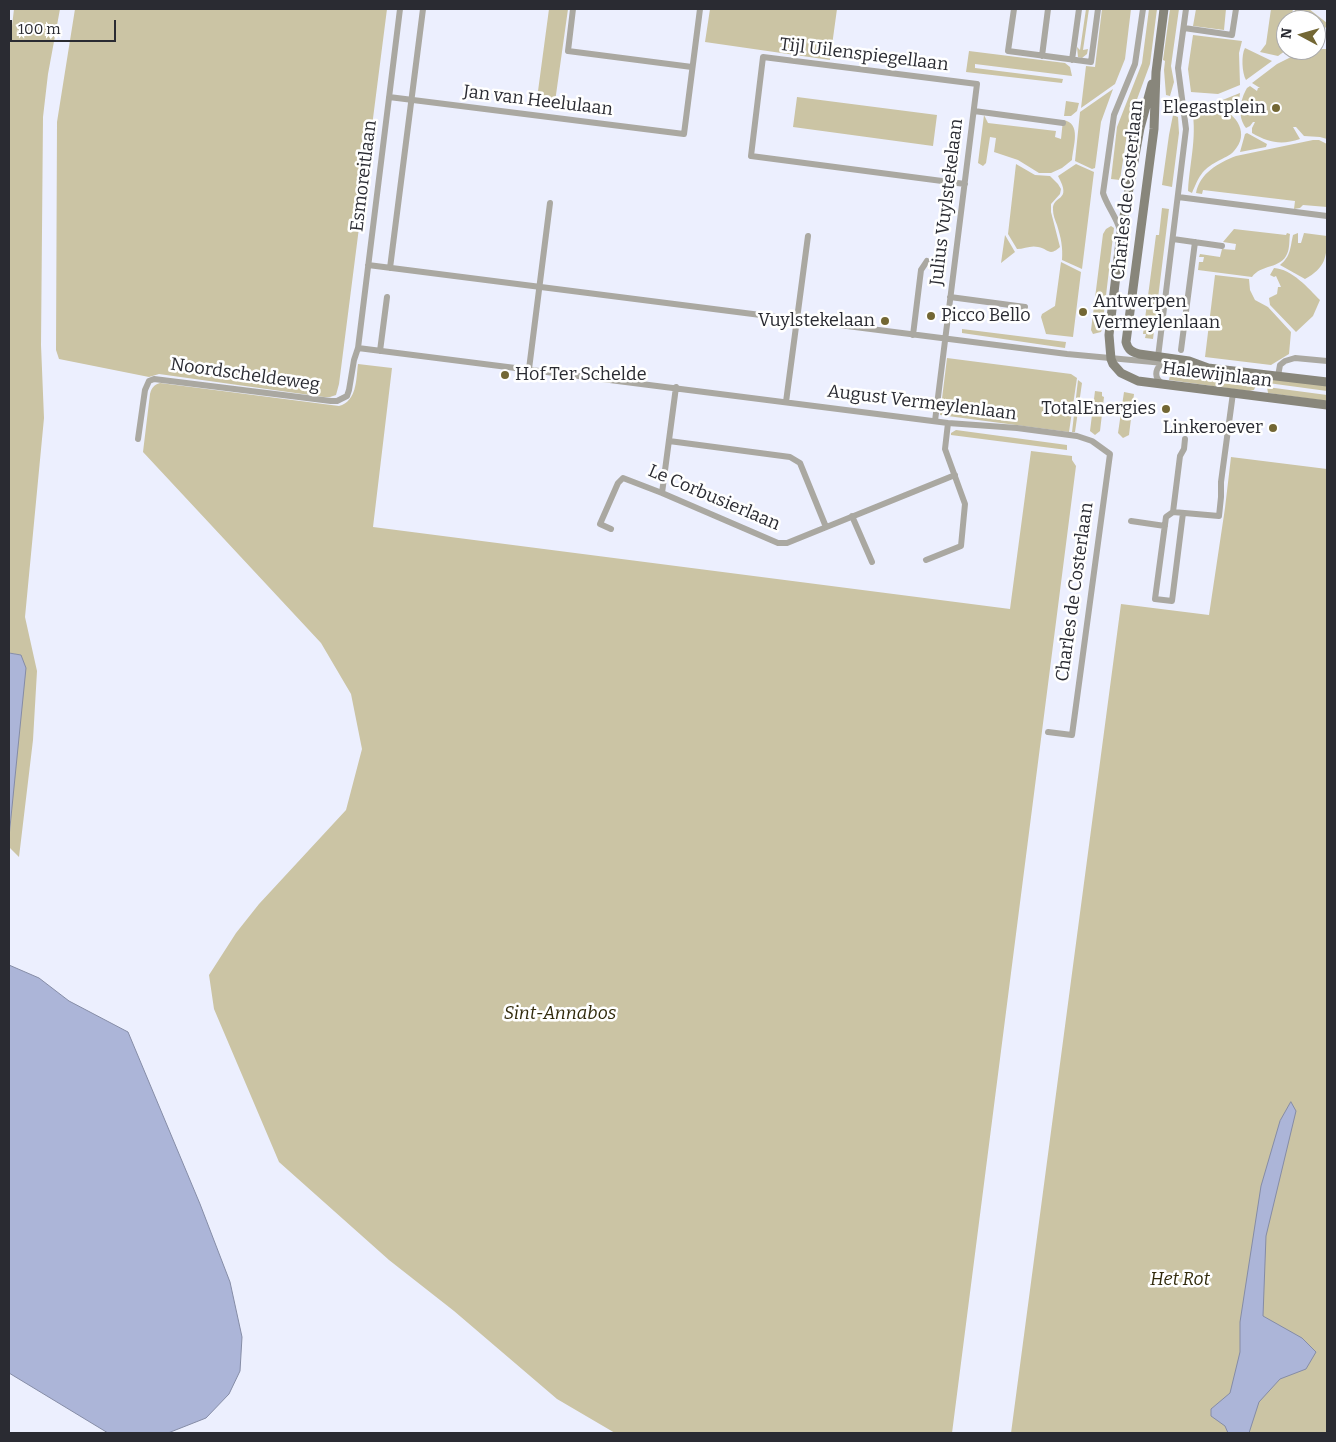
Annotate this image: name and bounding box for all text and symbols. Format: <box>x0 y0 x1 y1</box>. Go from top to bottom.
scale bar <box>12 10 119 42</box>
north arrow <box>1276 10 1326 60</box>
text: 100 m <box>18 20 61 38</box>
text: N <box>1278 27 1296 40</box>
street label: Tijl Uilenspiegellaan <box>778 34 950 76</box>
street label: Jan van Heelulaan <box>462 81 614 121</box>
place label: Elegastplein <box>1162 97 1266 119</box>
street label: Charles de Costerlaan <box>1108 99 1148 281</box>
marker: Elegastplein <box>1270 102 1282 114</box>
street label: Julius Vuylstekelaan <box>926 117 968 287</box>
street label: Esmoreitlaan <box>346 119 382 233</box>
place label: Antwerpen Vermeylenlaan <box>1093 291 1220 334</box>
place label: Picco Bello <box>941 305 1031 327</box>
marker: Antwerpen Vermeylenlaan <box>1077 306 1089 318</box>
place label: Vuylstekelaan <box>758 310 875 332</box>
marker: Picco Bello <box>925 310 937 322</box>
marker: Vuylstekelaan <box>879 315 891 327</box>
street label: Noordscheldeweg <box>169 354 321 396</box>
street label: Halewijnlaan <box>1161 358 1273 392</box>
place label: Hof Ter Schelde <box>515 364 646 386</box>
marker: Hof Ter Schelde <box>499 369 511 381</box>
street label: August Vermeylenlaan <box>826 381 1018 425</box>
place label: TotalEnergies <box>1041 398 1156 420</box>
marker: TotalEnergies <box>1160 403 1172 415</box>
place label: Linkeroever <box>1163 417 1263 439</box>
marker: Linkeroever <box>1267 422 1279 434</box>
street label: Le Corbusierlaan <box>645 460 783 536</box>
street label: Charles de Costerlaan <box>1052 501 1098 683</box>
park label: Sint-Annabos <box>504 1003 616 1025</box>
park label: Het Rot <box>1150 1269 1210 1291</box>

